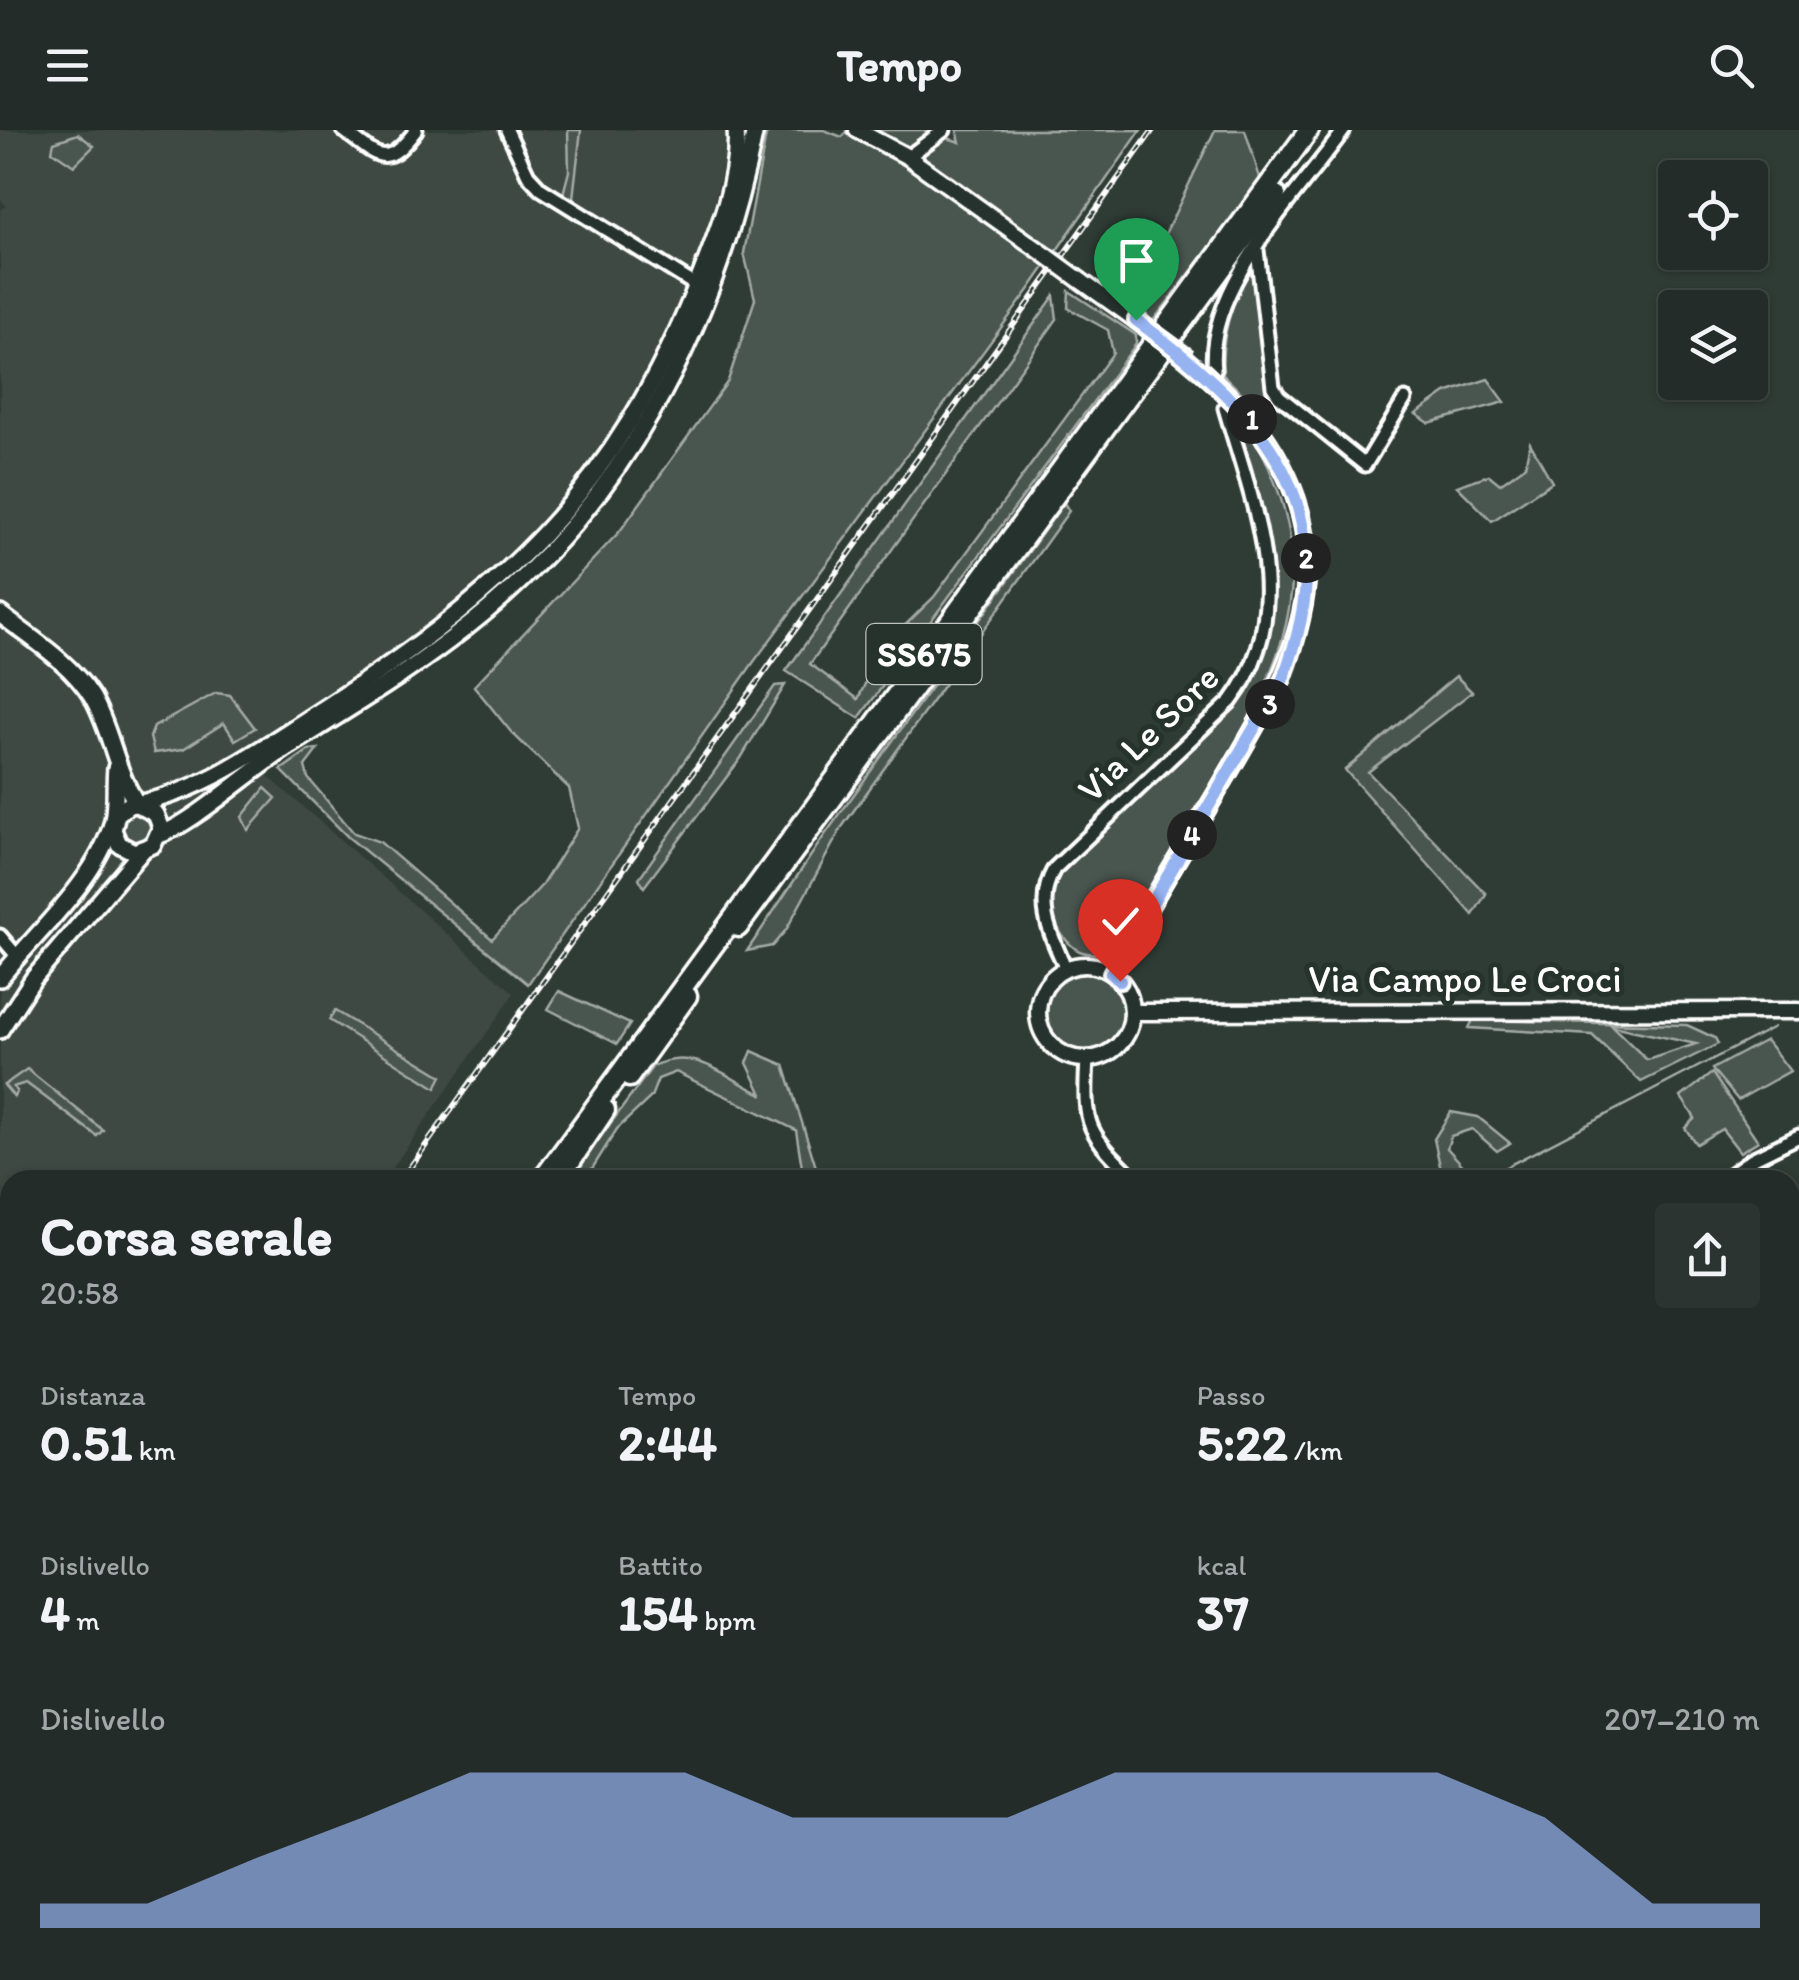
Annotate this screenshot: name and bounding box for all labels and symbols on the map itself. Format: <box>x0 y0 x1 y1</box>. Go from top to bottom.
pin <box>1094 218 1179 321</box>
pin: 1 <box>1227 394 1277 444</box>
pin: 2 <box>1281 533 1331 583</box>
road number: SS675 <box>866 624 982 684</box>
street label: Via Le Sore <box>1068 654 1228 812</box>
pin: 3 <box>1245 679 1295 729</box>
pin: 4 <box>1167 810 1217 860</box>
pin <box>1078 879 1163 982</box>
street label: Via Campo Le Croci <box>1308 956 1622 1002</box>

